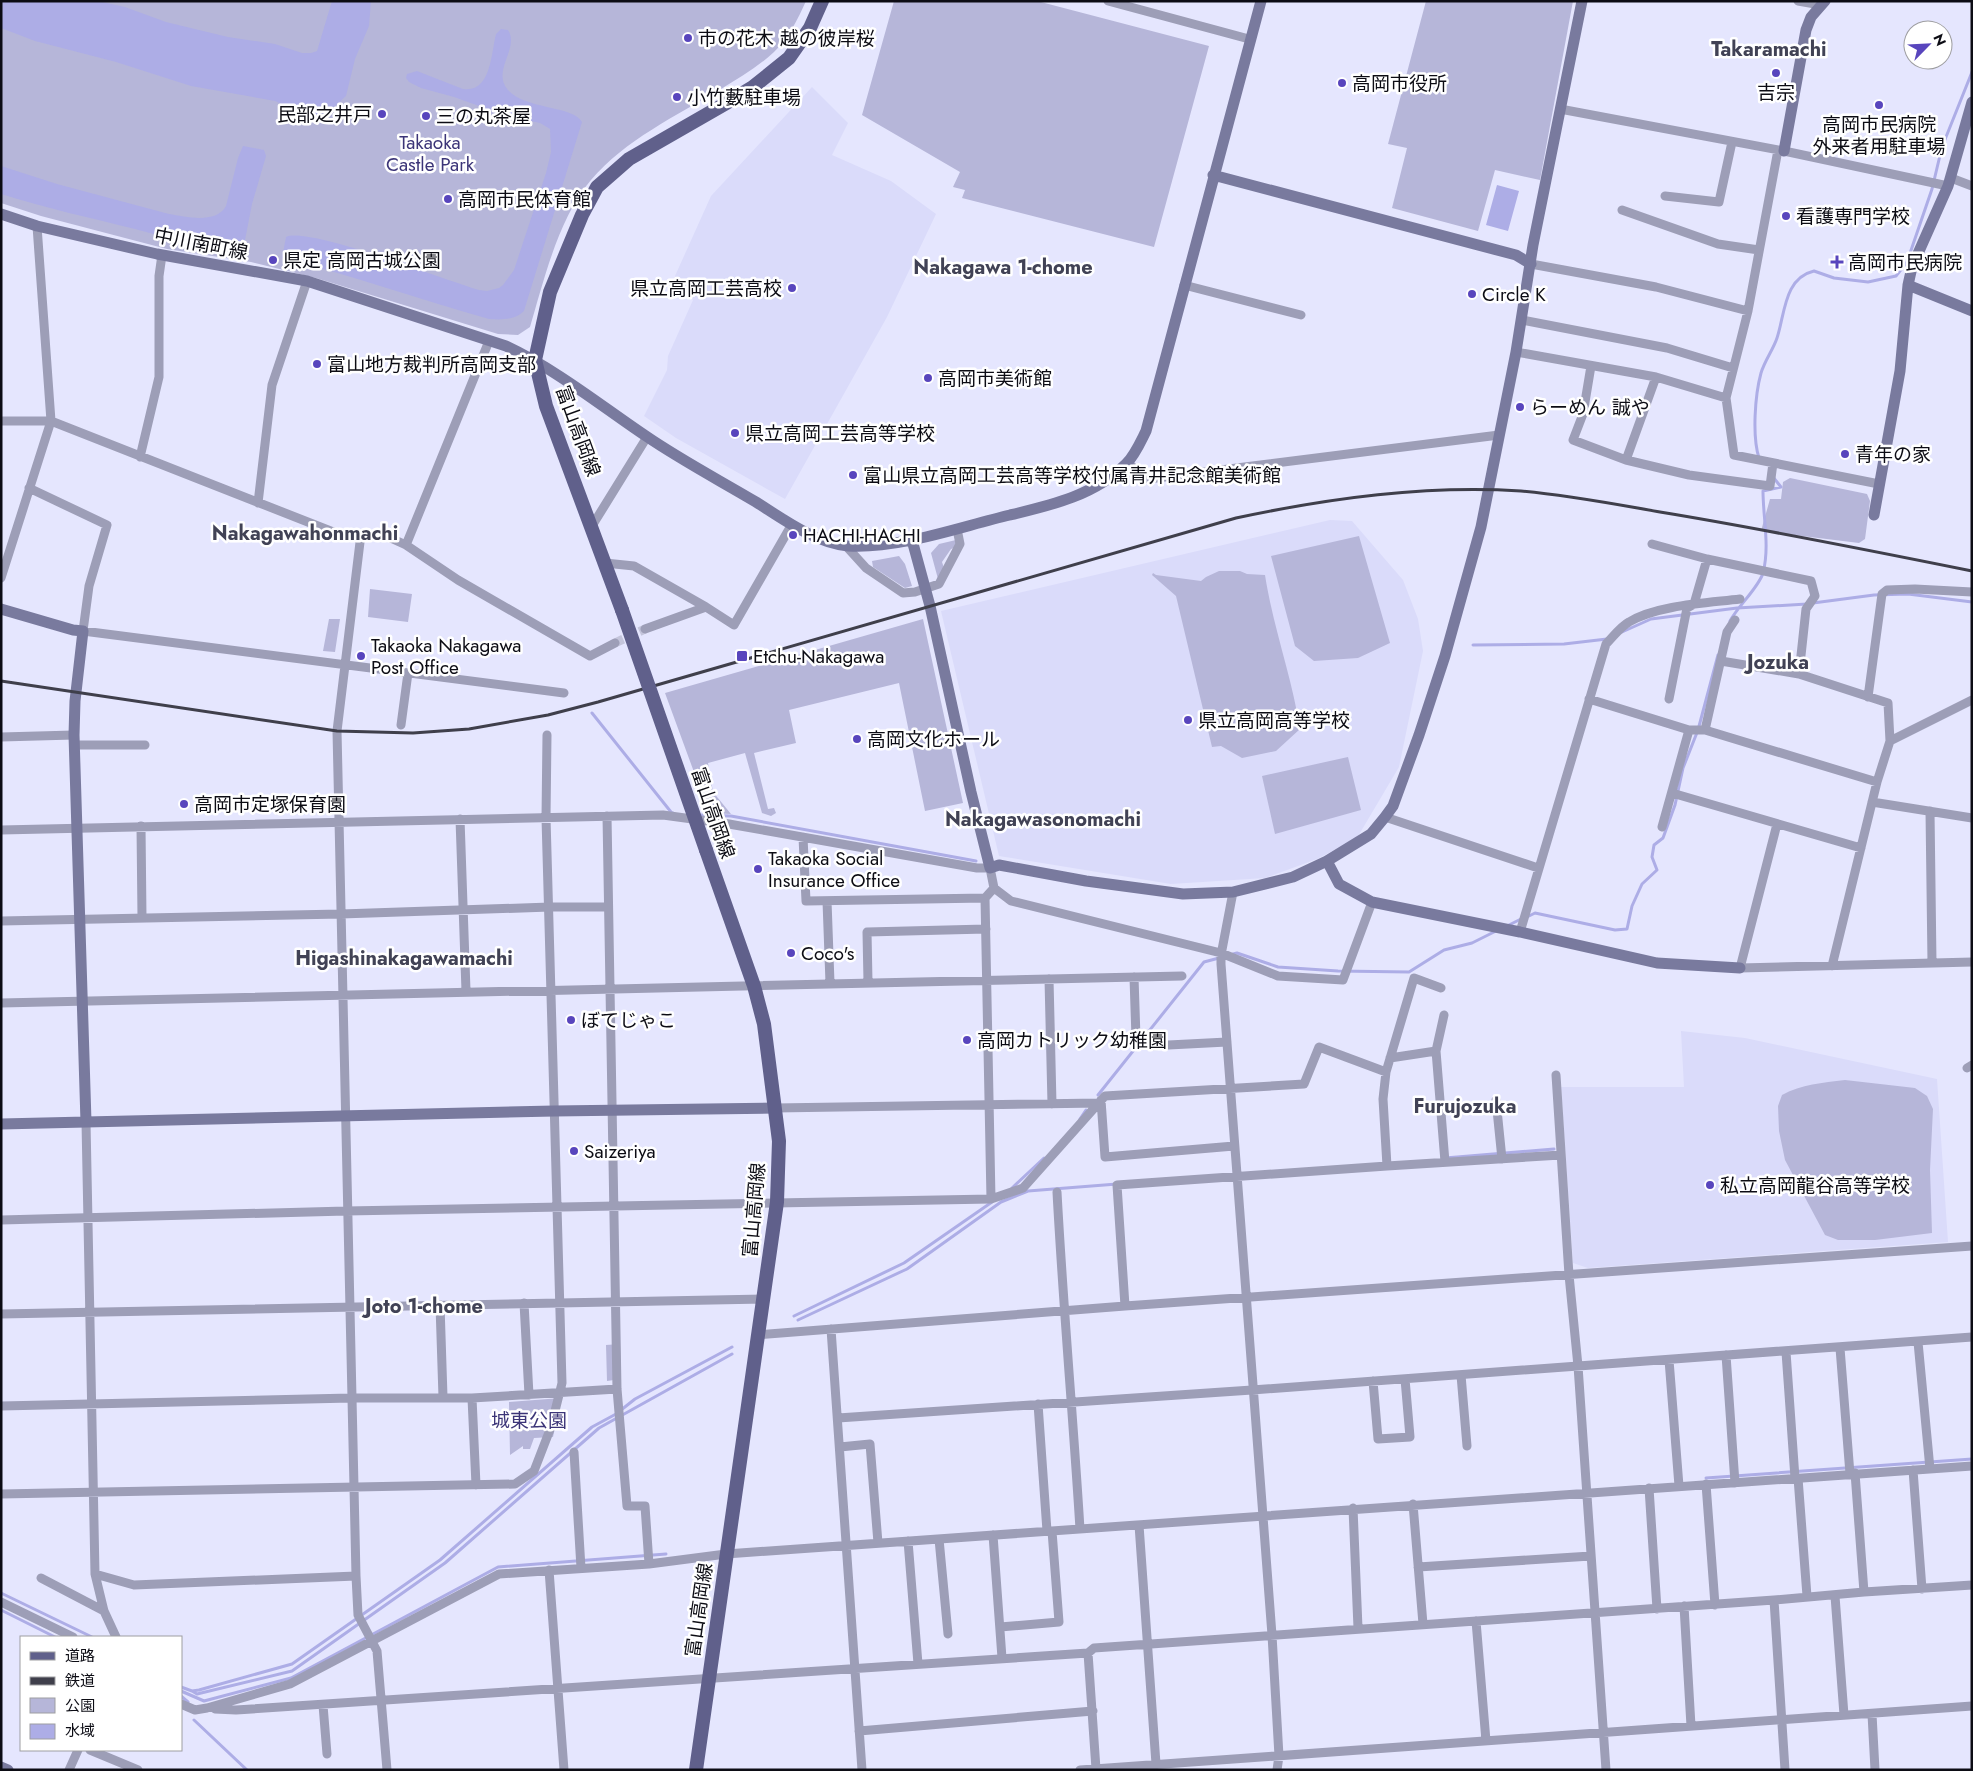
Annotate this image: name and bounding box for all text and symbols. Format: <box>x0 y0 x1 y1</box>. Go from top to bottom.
north arrow <box>1903 20 1953 70</box>
place label: 市の花木 越の彼岸桜 <box>698 25 875 52</box>
text: N <box>1928 31 1951 49</box>
marker: 市の花木 越の彼岸桜 <box>682 32 694 44</box>
district label: Takaramachi <box>1711 35 1827 64</box>
marker: 吉宗 <box>1770 67 1782 79</box>
place label: 高岡市役所 <box>1352 70 1447 97</box>
marker: 高岡市役所 <box>1336 77 1348 89</box>
place label: 吉宗 <box>1757 79 1795 106</box>
place label: 小竹藪駐車場 <box>687 84 801 111</box>
marker: 小竹藪駐車場 <box>671 91 683 103</box>
marker: 高岡市民病院 外来者用駐車場 <box>1873 99 1885 111</box>
place label: 民部之井戸 <box>277 101 372 128</box>
place label: 三の丸茶屋 <box>436 103 531 130</box>
marker: 民部之井戸 <box>376 108 388 120</box>
marker: 三の丸茶屋 <box>420 110 432 122</box>
place label: 高岡市民病院 外来者用駐車場 <box>1812 111 1946 160</box>
park label: Takaoka Castle Park <box>386 129 475 178</box>
place label: 高岡市民体育館 <box>458 186 591 213</box>
marker: 高岡市民体育館 <box>442 193 454 205</box>
place label: 看護専門学校 <box>1796 203 1910 230</box>
marker: 看護専門学校 <box>1780 210 1792 222</box>
street label: 中川南町線 <box>152 222 250 266</box>
place label: 県定 高岡古城公園 <box>283 247 441 274</box>
place label: 高岡市民病院 <box>1848 249 1962 276</box>
district label: Nakagawa 1-chome <box>913 253 1093 282</box>
marker: 県定 高岡古城公園 <box>267 254 279 266</box>
marker: 高岡市民病院 <box>1830 255 1844 269</box>
place label: 県立高岡工芸高校 <box>630 275 782 302</box>
place label: Circle K <box>1482 281 1546 308</box>
marker: 県立高岡工芸高校 <box>786 282 798 294</box>
marker: Circle K <box>1466 288 1478 300</box>
place label: 富山地方裁判所高岡支部 <box>327 351 536 378</box>
marker: 富山地方裁判所高岡支部 <box>311 358 323 370</box>
place label: 高岡市美術館 <box>938 365 1052 392</box>
marker: 高岡市美術館 <box>922 372 934 384</box>
street label: 富山高岡線 <box>549 382 607 480</box>
place label: らーめん 誠や <box>1530 394 1650 421</box>
marker: らーめん 誠や <box>1514 401 1526 413</box>
place label: 県立高岡工芸高等学校 <box>745 420 935 447</box>
marker: 県立高岡工芸高等学校 <box>729 427 741 439</box>
place label: 青年の家 <box>1855 441 1931 468</box>
marker: 青年の家 <box>1839 448 1851 460</box>
place label: 富山県立高岡工芸高等学校付属青井記念館美術館 <box>863 462 1281 489</box>
marker: 富山県立高岡工芸高等学校付属青井記念館美術館 <box>847 469 859 481</box>
district label: Nakagawahonmachi <box>212 519 398 548</box>
place label: HACHI-HACHI <box>803 522 921 549</box>
marker: HACHI-HACHI <box>787 529 799 541</box>
place label: Takaoka Nakagawa Post Office <box>371 632 521 681</box>
place label: Etchu-Nakagawa <box>753 643 884 670</box>
district label: Jozuka <box>1743 648 1809 677</box>
marker: Etchu-Nakagawa <box>735 649 749 663</box>
marker: Takaoka Nakagawa Post Office <box>355 650 367 662</box>
place label: 県立高岡高等学校 <box>1198 707 1350 734</box>
marker: 県立高岡高等学校 <box>1182 714 1194 726</box>
place label: 高岡文化ホール <box>867 726 1000 753</box>
marker: 高岡文化ホール <box>851 733 863 745</box>
street label: 富山高岡線 <box>685 764 741 862</box>
place label: 高岡市定塚保育園 <box>194 791 346 818</box>
marker: 高岡市定塚保育園 <box>178 798 190 810</box>
district label: Nakagawasonomachi <box>945 805 1141 834</box>
place label: Takaoka Social Insurance Office <box>768 845 900 894</box>
marker: Takaoka Social Insurance Office <box>752 863 764 875</box>
place label: Coco's <box>801 940 855 967</box>
district label: Higashinakagawamachi <box>295 944 513 973</box>
marker: Coco's <box>785 947 797 959</box>
place label: ぼてじゃこ <box>581 1007 676 1034</box>
marker: ぼてじゃこ <box>565 1014 577 1026</box>
place label: 高岡カトリック幼稚園 <box>977 1027 1167 1054</box>
marker: 高岡カトリック幼稚園 <box>961 1034 973 1046</box>
district label: Furujozuka <box>1414 1092 1516 1121</box>
place label: Saizeriya <box>584 1138 656 1165</box>
marker: Saizeriya <box>568 1145 580 1157</box>
street label: 富山高岡線 <box>736 1161 772 1259</box>
place label: 私立高岡龍谷高等学校 <box>1720 1172 1910 1199</box>
marker: 私立高岡龍谷高等学校 <box>1704 1179 1716 1191</box>
district label: Joto 1-chome <box>361 1292 483 1321</box>
park label: 城東公園 <box>491 1407 567 1434</box>
street label: 富山高岡線 <box>679 1561 719 1659</box>
legend <box>20 1636 182 1751</box>
text: 道路 <box>65 1645 95 1667</box>
text: 鉄道 <box>65 1670 95 1692</box>
text: 公園 <box>65 1695 95 1717</box>
text: 水域 <box>65 1720 95 1742</box>

